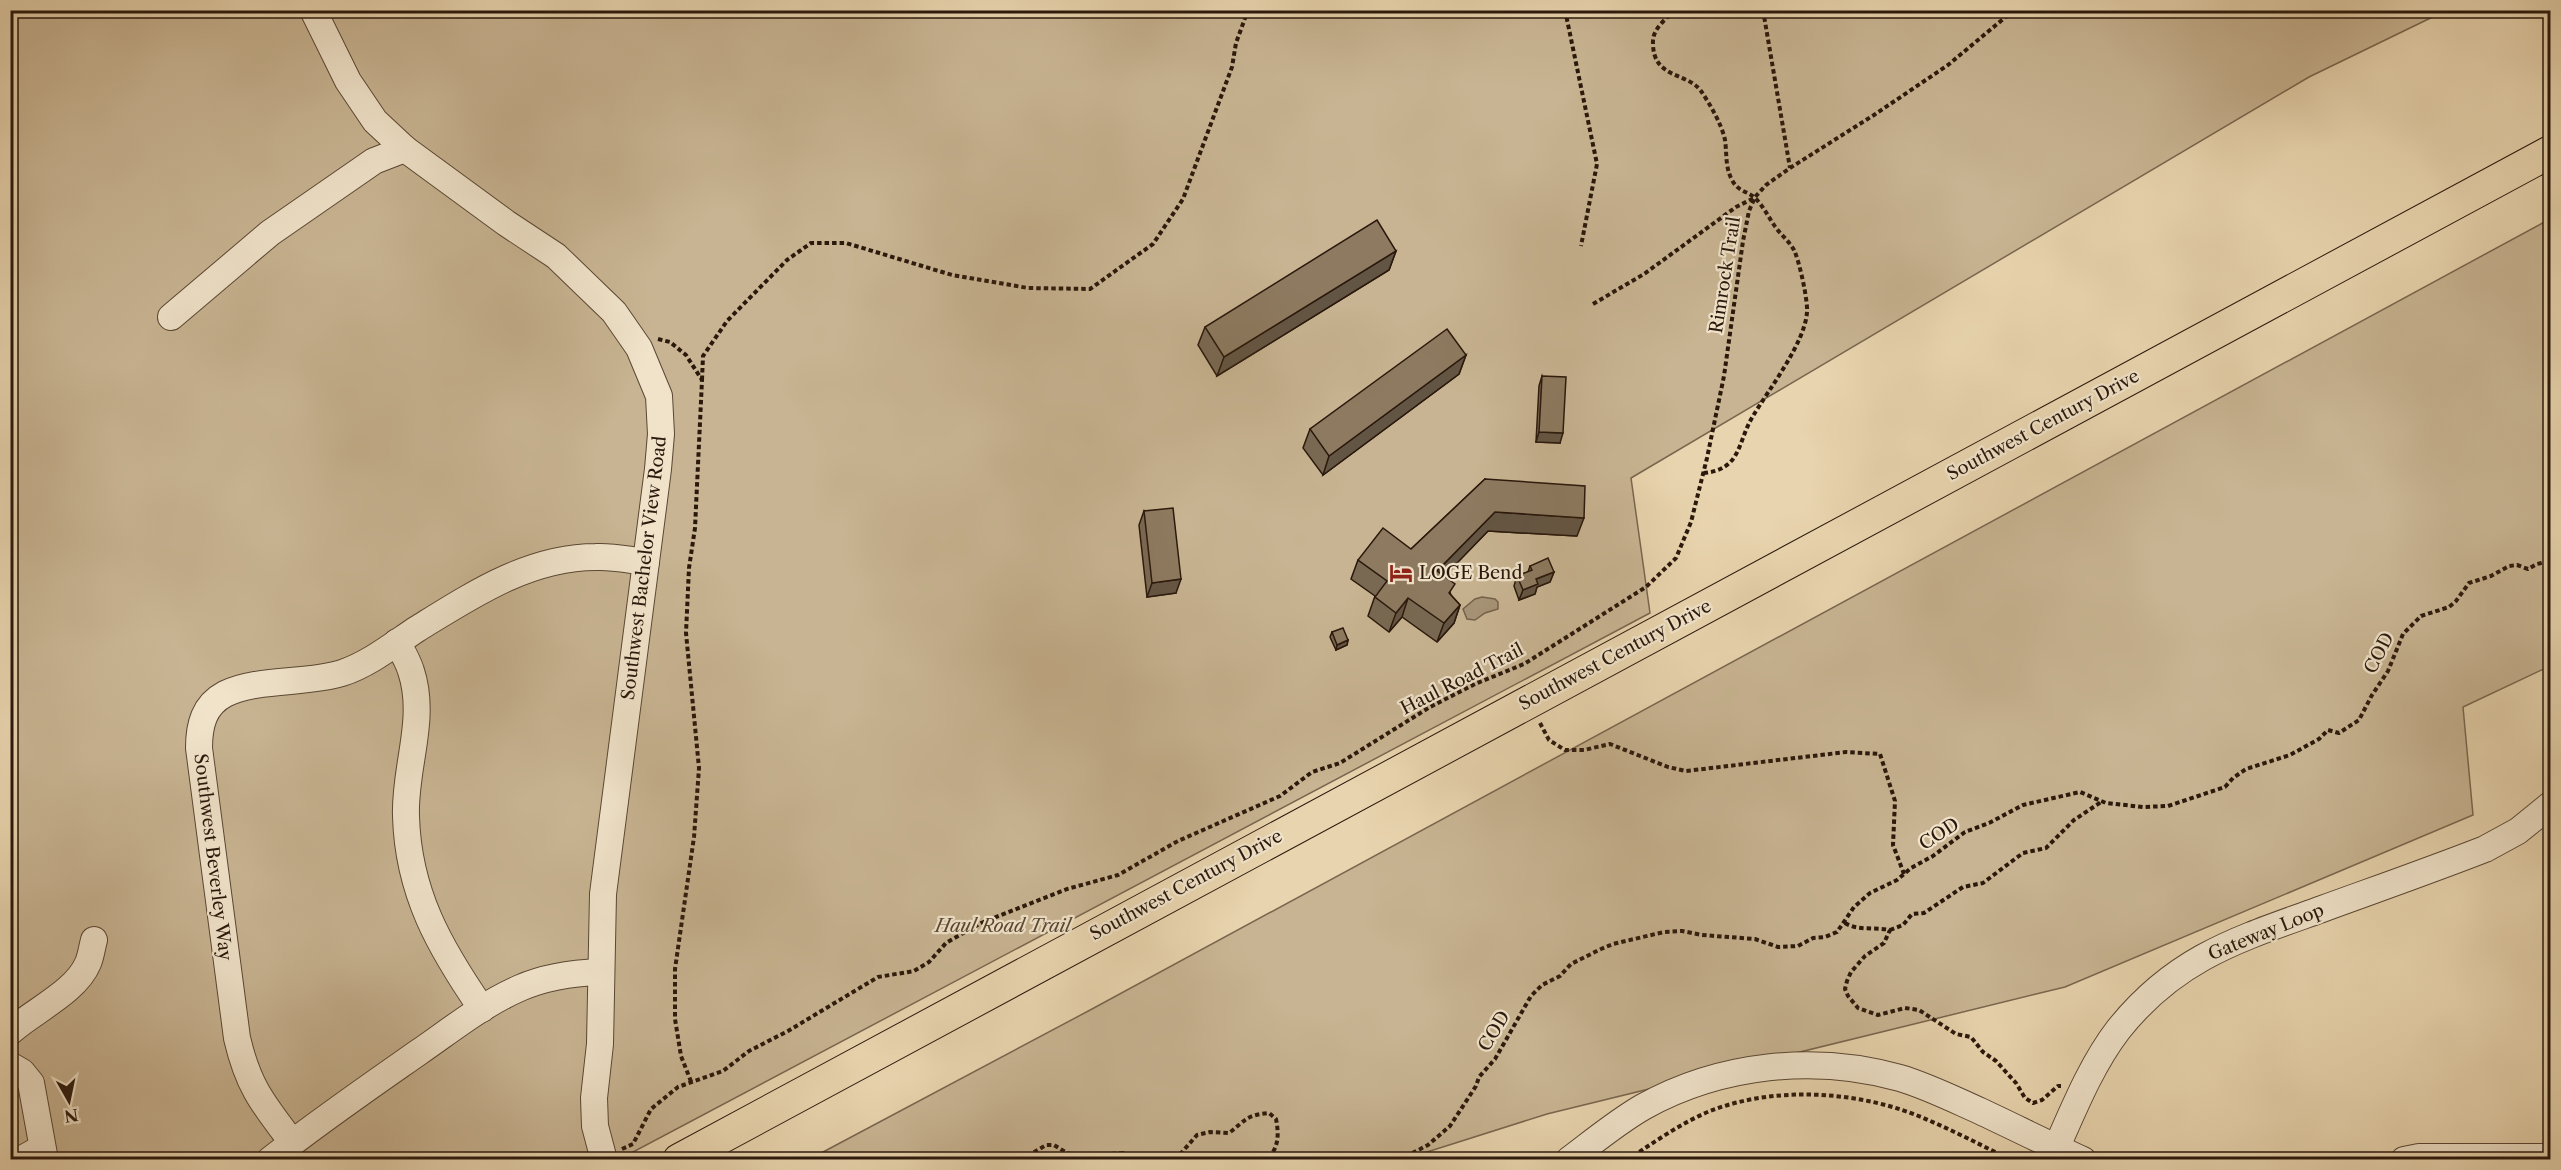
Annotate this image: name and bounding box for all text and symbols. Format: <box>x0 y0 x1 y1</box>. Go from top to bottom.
street label: Rimrock Trail <box>1705 215 1745 335</box>
street label: Southwest Century Drive <box>1943 365 2143 485</box>
street label: Southwest Bachelor View Road <box>617 435 671 701</box>
hotel icon: LOGE Bend <box>1388 560 1414 586</box>
place label: LOGE Bend <box>1419 562 1522 584</box>
street label: Southwest Century Drive <box>1515 595 1715 715</box>
street label: COD <box>2359 629 2399 677</box>
street label: Haul Road Trail <box>1397 639 1527 719</box>
street label: Southwest Beverley Way <box>189 752 237 963</box>
street label: COD <box>1915 813 1963 855</box>
street label: Southwest Century Drive <box>1086 825 1286 945</box>
street label: Gateway Loop <box>2205 899 2327 965</box>
park label: Haul Road Trail <box>933 915 1073 937</box>
street label: COD <box>1473 1007 1515 1055</box>
north arrow <box>39 1071 99 1131</box>
text: N <box>63 1105 80 1127</box>

